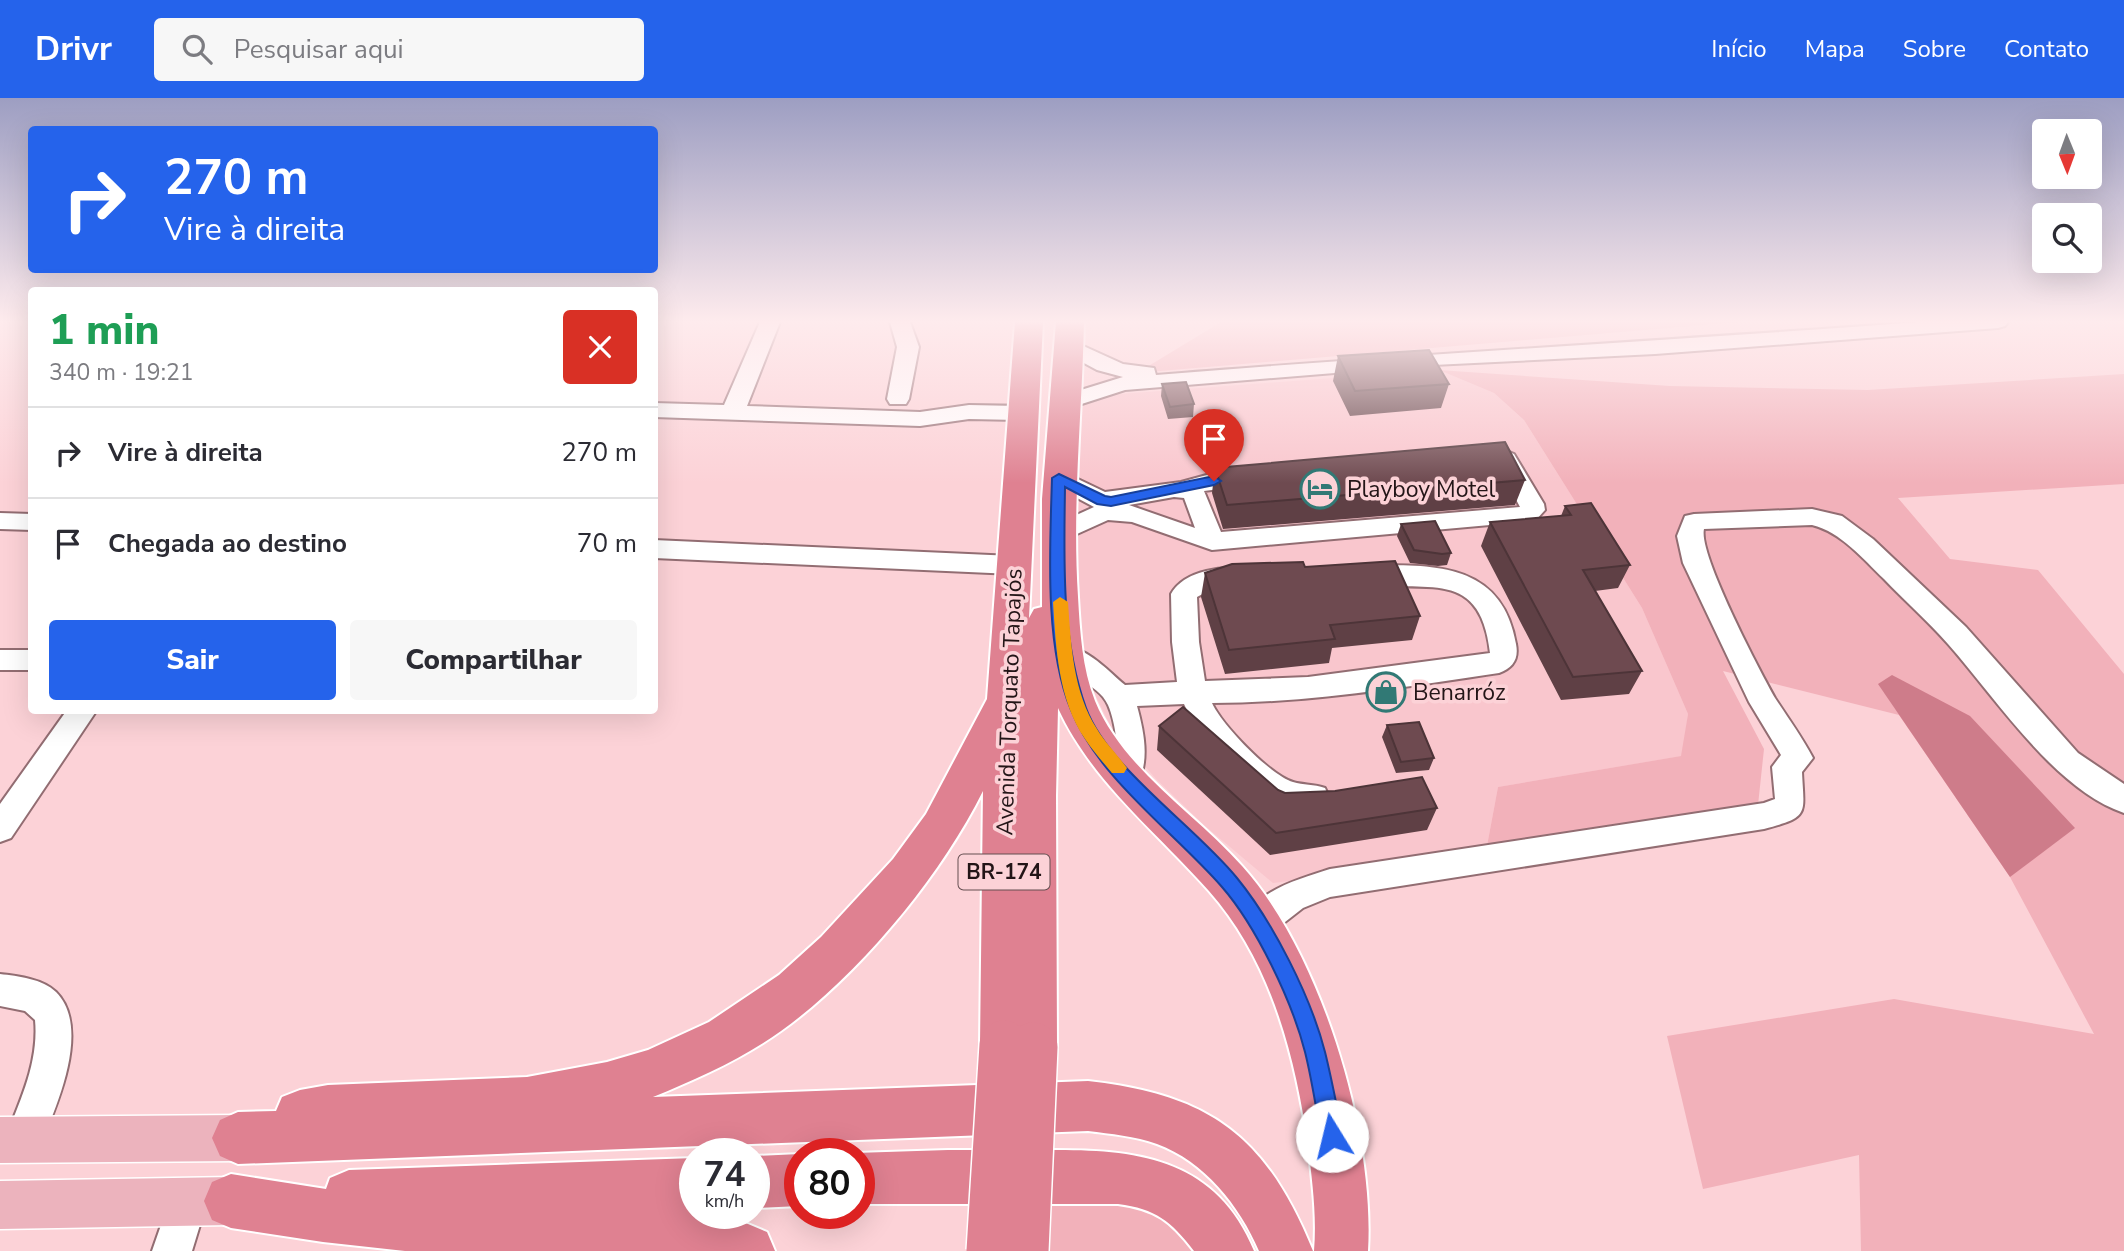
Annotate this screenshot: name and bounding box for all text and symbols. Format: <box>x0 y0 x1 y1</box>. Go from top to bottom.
search box <box>154 18 644 81</box>
text: Drivr <box>35 27 112 72</box>
icon: search <box>178 30 216 68</box>
text: Pesquisar aqui <box>234 32 404 67</box>
text: Início <box>1711 33 1767 65</box>
text: Mapa <box>1805 33 1865 65</box>
text: Sobre <box>1903 33 1966 65</box>
text: Contato <box>2004 33 2089 65</box>
north arrow <box>2032 119 2102 189</box>
map controls <box>2032 119 2102 273</box>
text: 270 m <box>164 144 308 211</box>
icon: right <box>49 154 140 245</box>
button: search <box>2032 203 2102 273</box>
text: Vire à direita <box>164 208 345 251</box>
text: 1 min <box>49 302 159 359</box>
button: close <box>563 310 637 384</box>
text: 340 m · 19:21 <box>49 357 194 388</box>
pin <box>1184 409 1244 481</box>
icon: arrive <box>1195 420 1233 458</box>
icon: right <box>49 434 87 472</box>
text: Vire à direita <box>108 435 263 470</box>
text: 270 m <box>561 435 637 470</box>
hotel icon: Playboy Motel <box>1299 468 1341 510</box>
place label: Playboy Motel <box>1347 474 1496 505</box>
icon: arrive <box>49 525 87 563</box>
text: Chegada ao destino <box>108 526 347 561</box>
text: 70 m <box>577 526 637 561</box>
street label: Avenida Torquato Tapajós <box>989 568 1030 836</box>
button: Sair <box>49 620 336 700</box>
button: Compartilhar <box>350 620 637 700</box>
shop icon: Benarróz <box>1365 671 1407 713</box>
place label: Benarróz <box>1413 677 1506 708</box>
road number: BR-174 <box>958 854 1050 890</box>
position arrow <box>1295 1099 1369 1173</box>
speed limit sign: 80 <box>784 1138 875 1229</box>
text: 74 <box>703 1151 746 1198</box>
text: km/h <box>705 1189 744 1213</box>

